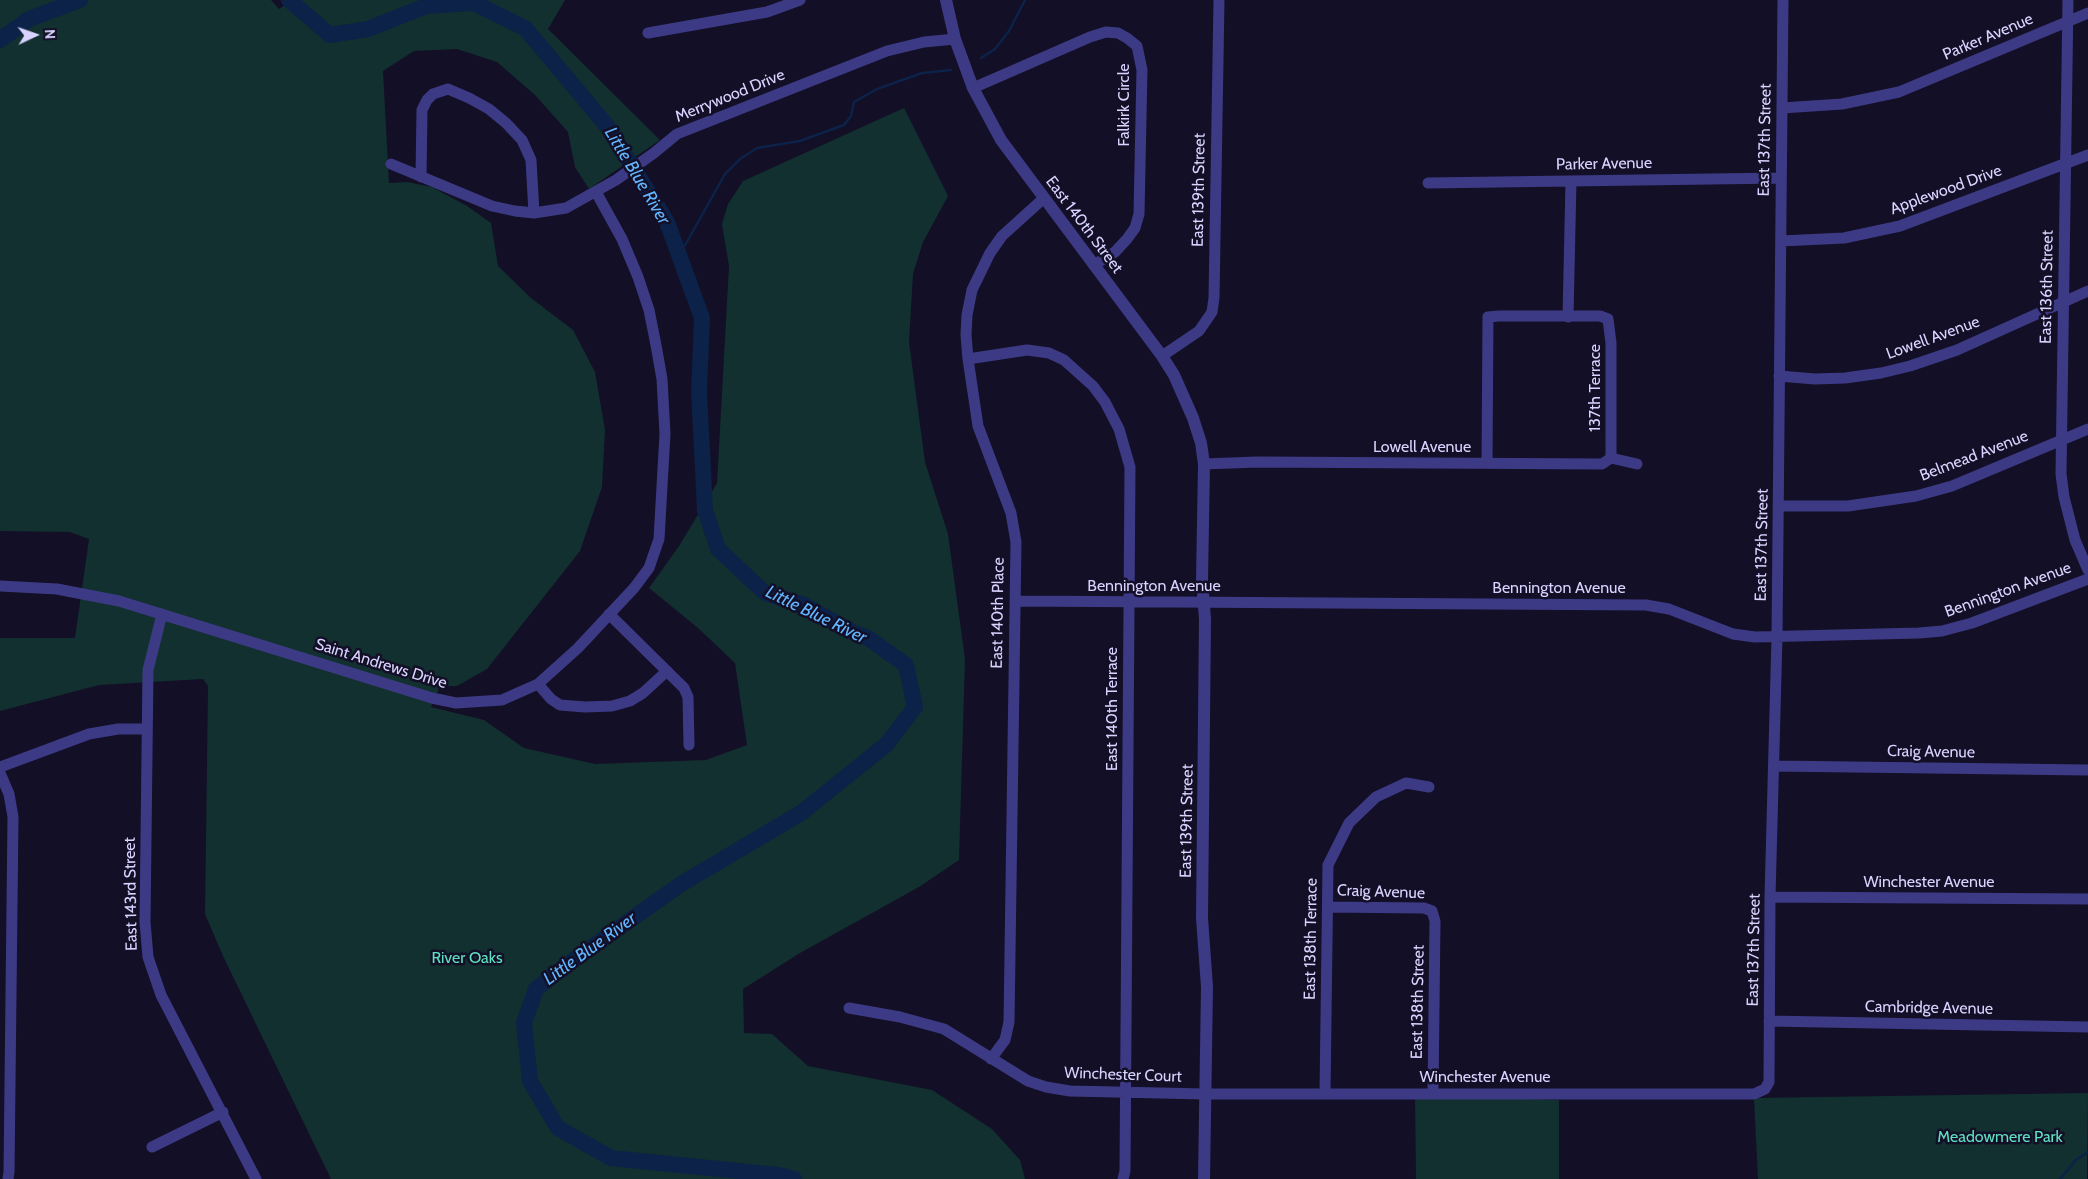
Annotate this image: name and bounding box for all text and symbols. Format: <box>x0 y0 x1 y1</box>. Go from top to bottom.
street label: Parker Avenue <box>1940 9 2036 65</box>
north arrow <box>10 10 60 60</box>
text: N <box>41 29 59 40</box>
street label: Falkirk Circle <box>1114 63 1134 147</box>
street label: Merrywood Drive <box>672 65 788 127</box>
street label: East 137th Street <box>1754 83 1776 197</box>
water label: Little Blue River <box>600 123 674 229</box>
street label: East 139th Street <box>1188 133 1210 247</box>
street label: Parker Avenue <box>1556 154 1652 174</box>
street label: Applewood Drive <box>1888 161 2004 219</box>
street label: East 140th Street <box>1041 173 1127 277</box>
street label: East 136th Street <box>2036 230 2058 344</box>
street label: Lowell Avenue <box>1884 312 1982 364</box>
street label: 137th Terrace <box>1585 344 1605 432</box>
street label: Belmead Avenue <box>1917 426 2031 486</box>
street label: Lowell Avenue <box>1373 437 1471 457</box>
street label: East 137th Street <box>1751 488 1773 602</box>
street label: East 140th Place <box>987 557 1009 669</box>
street label: Bennington Avenue <box>1942 558 2074 622</box>
street label: Bennington Avenue <box>1087 576 1221 596</box>
street label: Bennington Avenue <box>1492 578 1626 598</box>
water label: Little Blue River <box>762 581 870 649</box>
street label: Saint Andrews Drive <box>313 635 449 693</box>
street label: East 140th Terrace <box>1102 647 1122 771</box>
street label: Craig Avenue <box>1887 742 1975 762</box>
street label: East 139th Street <box>1176 764 1198 878</box>
street label: East 143rd Street <box>120 837 142 951</box>
street label: Winchester Avenue <box>1863 872 1995 892</box>
street label: East 138th Terrace <box>1300 878 1322 1000</box>
street label: Craig Avenue <box>1337 881 1425 903</box>
street label: East 137th Street <box>1743 893 1765 1007</box>
water label: Little Blue River <box>539 908 641 990</box>
street label: East 138th Street <box>1407 945 1429 1059</box>
park label: River Oaks <box>431 948 503 968</box>
street label: Cambridge Avenue <box>1865 997 1993 1019</box>
street label: Winchester Court <box>1064 1063 1182 1087</box>
street label: Winchester Avenue <box>1419 1067 1551 1087</box>
park label: Meadowmere Park <box>1937 1127 2063 1147</box>

